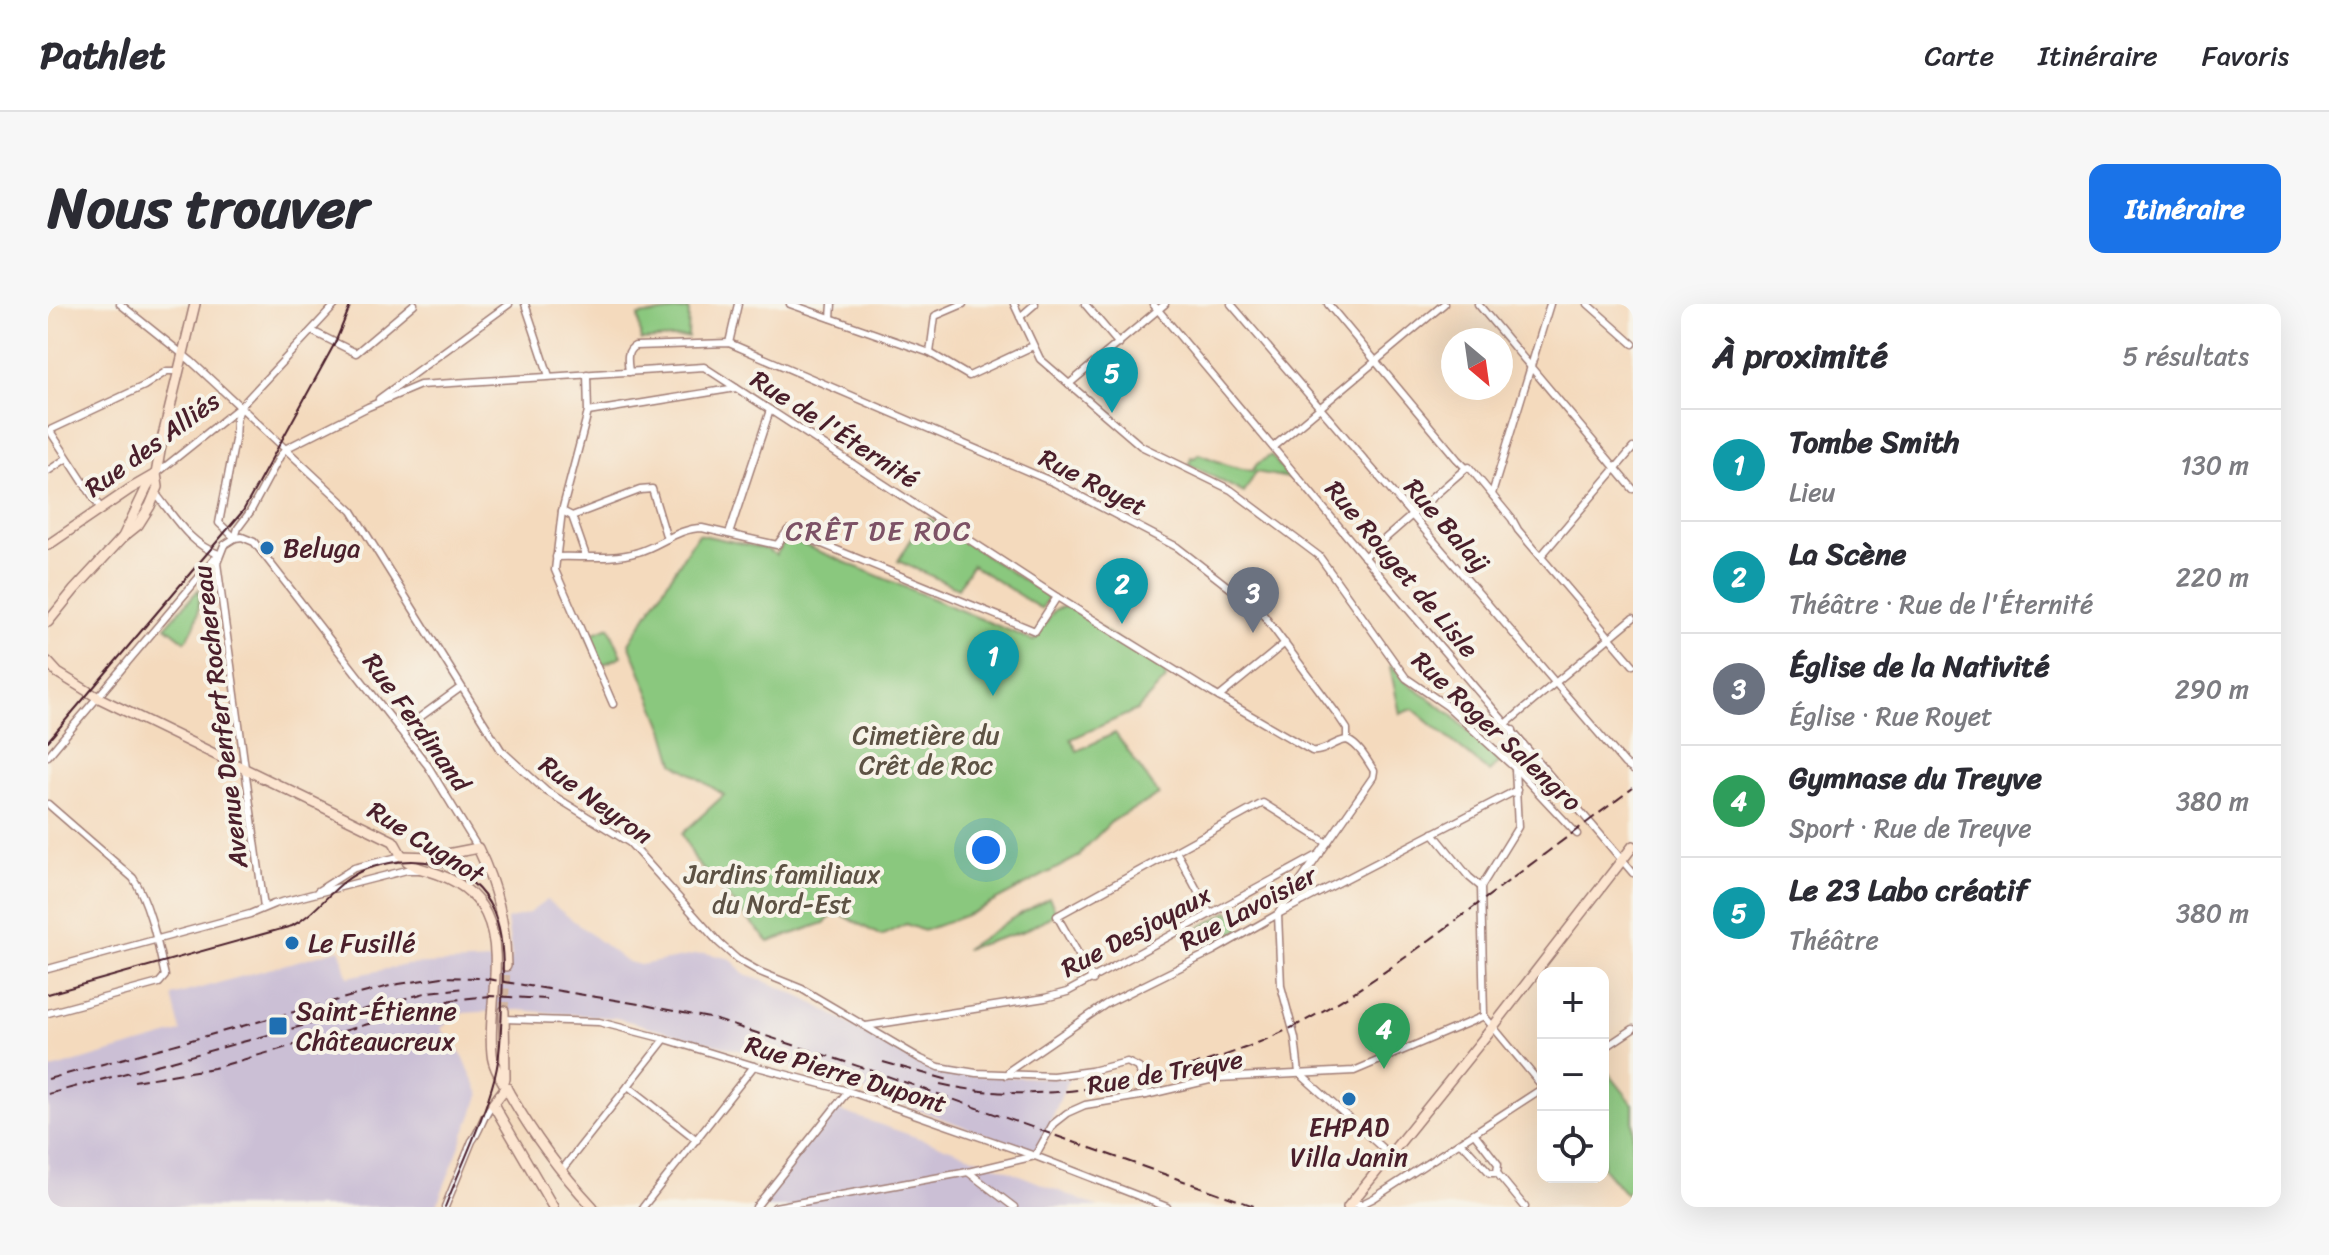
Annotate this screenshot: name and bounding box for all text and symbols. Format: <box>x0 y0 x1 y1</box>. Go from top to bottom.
text: Pathlet <box>40 22 166 89</box>
text: Carte <box>1924 31 1994 80</box>
text: Itinéraire <box>2038 31 2158 80</box>
text: Favoris <box>2202 31 2289 80</box>
text: Nous trouver <box>48 159 369 258</box>
button: Itinéraire <box>2089 164 2281 253</box>
text: À proximité <box>1713 326 1888 386</box>
north arrow <box>1441 328 1513 400</box>
text: 5 résultats <box>2123 333 2249 379</box>
pin: 5 <box>1086 347 1138 413</box>
street label: Rue de l'Éternité <box>741 357 929 501</box>
street label: Rue des Alliés <box>74 379 230 509</box>
text: Tombe Smith <box>1789 415 1960 469</box>
street label: Rue Royet <box>1031 435 1155 529</box>
text: 1 <box>1733 442 1745 488</box>
text: 130 m <box>2180 442 2249 488</box>
street label: Rue Balaÿ <box>1392 467 1502 583</box>
street label: Rue Rouget de Lisle <box>1313 469 1491 669</box>
text: Lieu <box>1789 469 1836 515</box>
district label: CRÊT DE ROC <box>785 506 973 555</box>
place label: Beluga <box>283 525 360 571</box>
text: La Scène <box>1789 527 1907 581</box>
marker: Beluga <box>258 539 276 557</box>
text: 2 <box>1731 554 1747 600</box>
text: 220 m <box>2176 554 2249 600</box>
pin: 2 <box>1096 558 1148 624</box>
street label: Avenue Denfert Rochereau <box>179 563 262 872</box>
pin: 3 <box>1227 567 1279 633</box>
text: Théâtre · Rue de l'Éternité <box>1789 581 2093 627</box>
pin: 1 <box>967 630 1019 696</box>
street label: Rue Roger Salengro <box>1401 639 1593 823</box>
text: Église de la Nativité <box>1789 639 2050 693</box>
street label: Rue Ferdinand <box>350 643 485 803</box>
text: 3 <box>1732 666 1746 712</box>
text: 290 m <box>2175 666 2249 712</box>
text: Église · Rue Royet <box>1789 693 1992 739</box>
park label: Cimetière du Crêt de Roc <box>852 712 1000 788</box>
street label: Rue Neyron <box>529 743 663 857</box>
text: Gymnase du Treyve <box>1789 751 2042 805</box>
text: 4 <box>1731 778 1747 824</box>
text: 380 m <box>2176 778 2249 824</box>
street label: Rue Cugnot <box>358 788 495 897</box>
text: Sport · Rue de Treyve <box>1789 805 2032 851</box>
your location <box>966 830 1006 870</box>
park label: Jardins familiaux du Nord-Est <box>683 851 881 927</box>
street label: Rue Lavoisier <box>1171 852 1326 964</box>
text: Le 23 Labo créatif <box>1789 863 2028 917</box>
street label: Rue Desjoyaux <box>1052 872 1220 990</box>
text: 5 <box>1731 890 1747 936</box>
text: 380 m <box>2176 890 2249 936</box>
text: Théâtre <box>1789 917 1879 963</box>
place label: Le Fusillé <box>308 920 416 966</box>
marker: Le Fusillé <box>283 934 301 952</box>
map controls <box>1537 967 1609 1183</box>
button: + <box>1537 967 1609 1039</box>
place label: Saint-Étienne Châteaucreux <box>296 988 457 1064</box>
pin: 4 <box>1358 1003 1410 1069</box>
marker: Saint-Étienne Châteaucreux <box>267 1015 289 1037</box>
street label: Rue Pierre Dupont <box>739 1021 953 1127</box>
street label: Rue de Treyve <box>1083 1036 1247 1108</box>
button: − <box>1537 1039 1609 1111</box>
marker: EHPAD Villa Janin <box>1340 1090 1358 1108</box>
place label: EHPAD Villa Janin <box>1290 1104 1408 1180</box>
button: locate <box>1537 1111 1609 1183</box>

